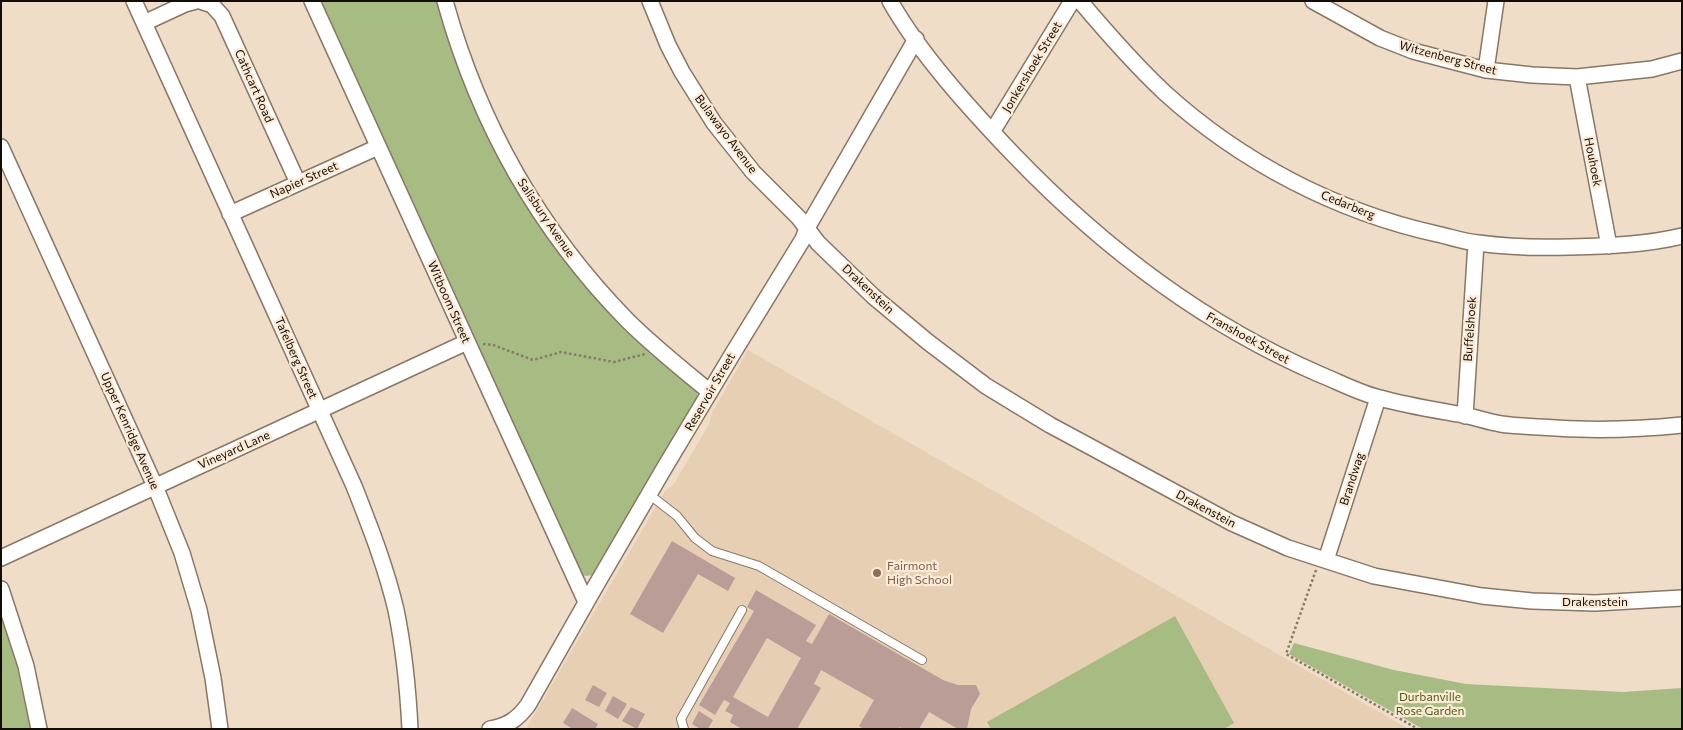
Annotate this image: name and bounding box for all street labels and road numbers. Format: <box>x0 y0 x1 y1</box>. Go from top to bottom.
street label: Jonkershoek Street <box>999 19 1065 115</box>
street label: Witzenberg Street <box>1398 38 1498 78</box>
street label: Cathcart Road <box>231 47 277 125</box>
street label: Bulawayo Avenue <box>692 92 760 176</box>
street label: Houhoek <box>1581 136 1605 188</box>
street label: Napier Street <box>268 159 340 201</box>
street label: Salisbury Avenue <box>514 176 578 260</box>
street label: Cedarberg <box>1319 188 1377 222</box>
street label: Witboom Street <box>424 259 474 345</box>
street label: Drakenstein <box>839 261 897 317</box>
street label: Buffelshoek <box>1461 296 1479 362</box>
street label: Franshoek Street <box>1204 309 1292 367</box>
street label: Tafelberg Street <box>272 315 320 401</box>
street label: Reservoir Street <box>682 350 738 434</box>
street label: Upper Kenridge Avenue <box>98 370 162 492</box>
street label: Vineyard Lane <box>196 428 272 472</box>
street label: Brandwag <box>1337 451 1367 507</box>
street label: Drakenstein <box>1174 487 1238 531</box>
street label: Drakenstein <box>1562 595 1628 609</box>

